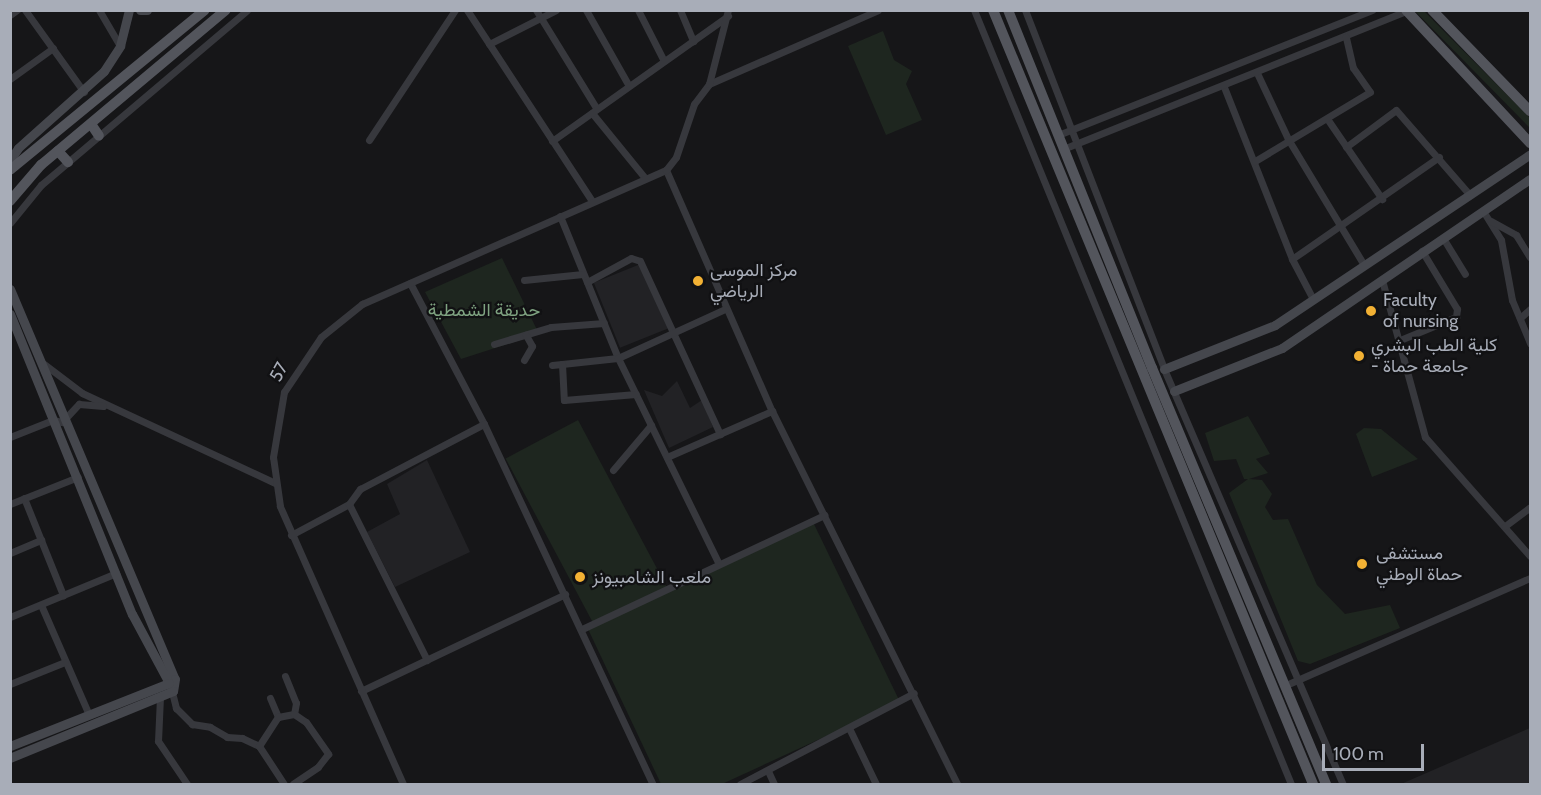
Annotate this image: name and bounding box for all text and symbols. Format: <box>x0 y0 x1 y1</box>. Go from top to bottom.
place label: مركز الموسى الرياضي <box>710 260 797 302</box>
marker: مركز الموسى الرياضي <box>691 274 705 288</box>
place label: Faculty of nursing <box>1383 290 1458 332</box>
park label: حديقة الشمطية <box>428 299 540 321</box>
marker: Faculty of nursing <box>1364 304 1378 318</box>
place label: كلية الطب البشري - جامعة حماة <box>1371 335 1497 378</box>
marker: كلية الطب البشري - جامعة حماة <box>1352 349 1366 363</box>
street label: 57 <box>265 359 293 385</box>
place label: مستشفى حماة الوطني <box>1376 543 1462 586</box>
marker: مستشفى حماة الوطني <box>1353 555 1371 573</box>
place label: ملعب الشامبيونز <box>592 566 711 588</box>
marker: ملعب الشامبيونز <box>573 570 587 584</box>
scale bar <box>1325 732 1427 770</box>
text: 100 m <box>1333 743 1384 765</box>

